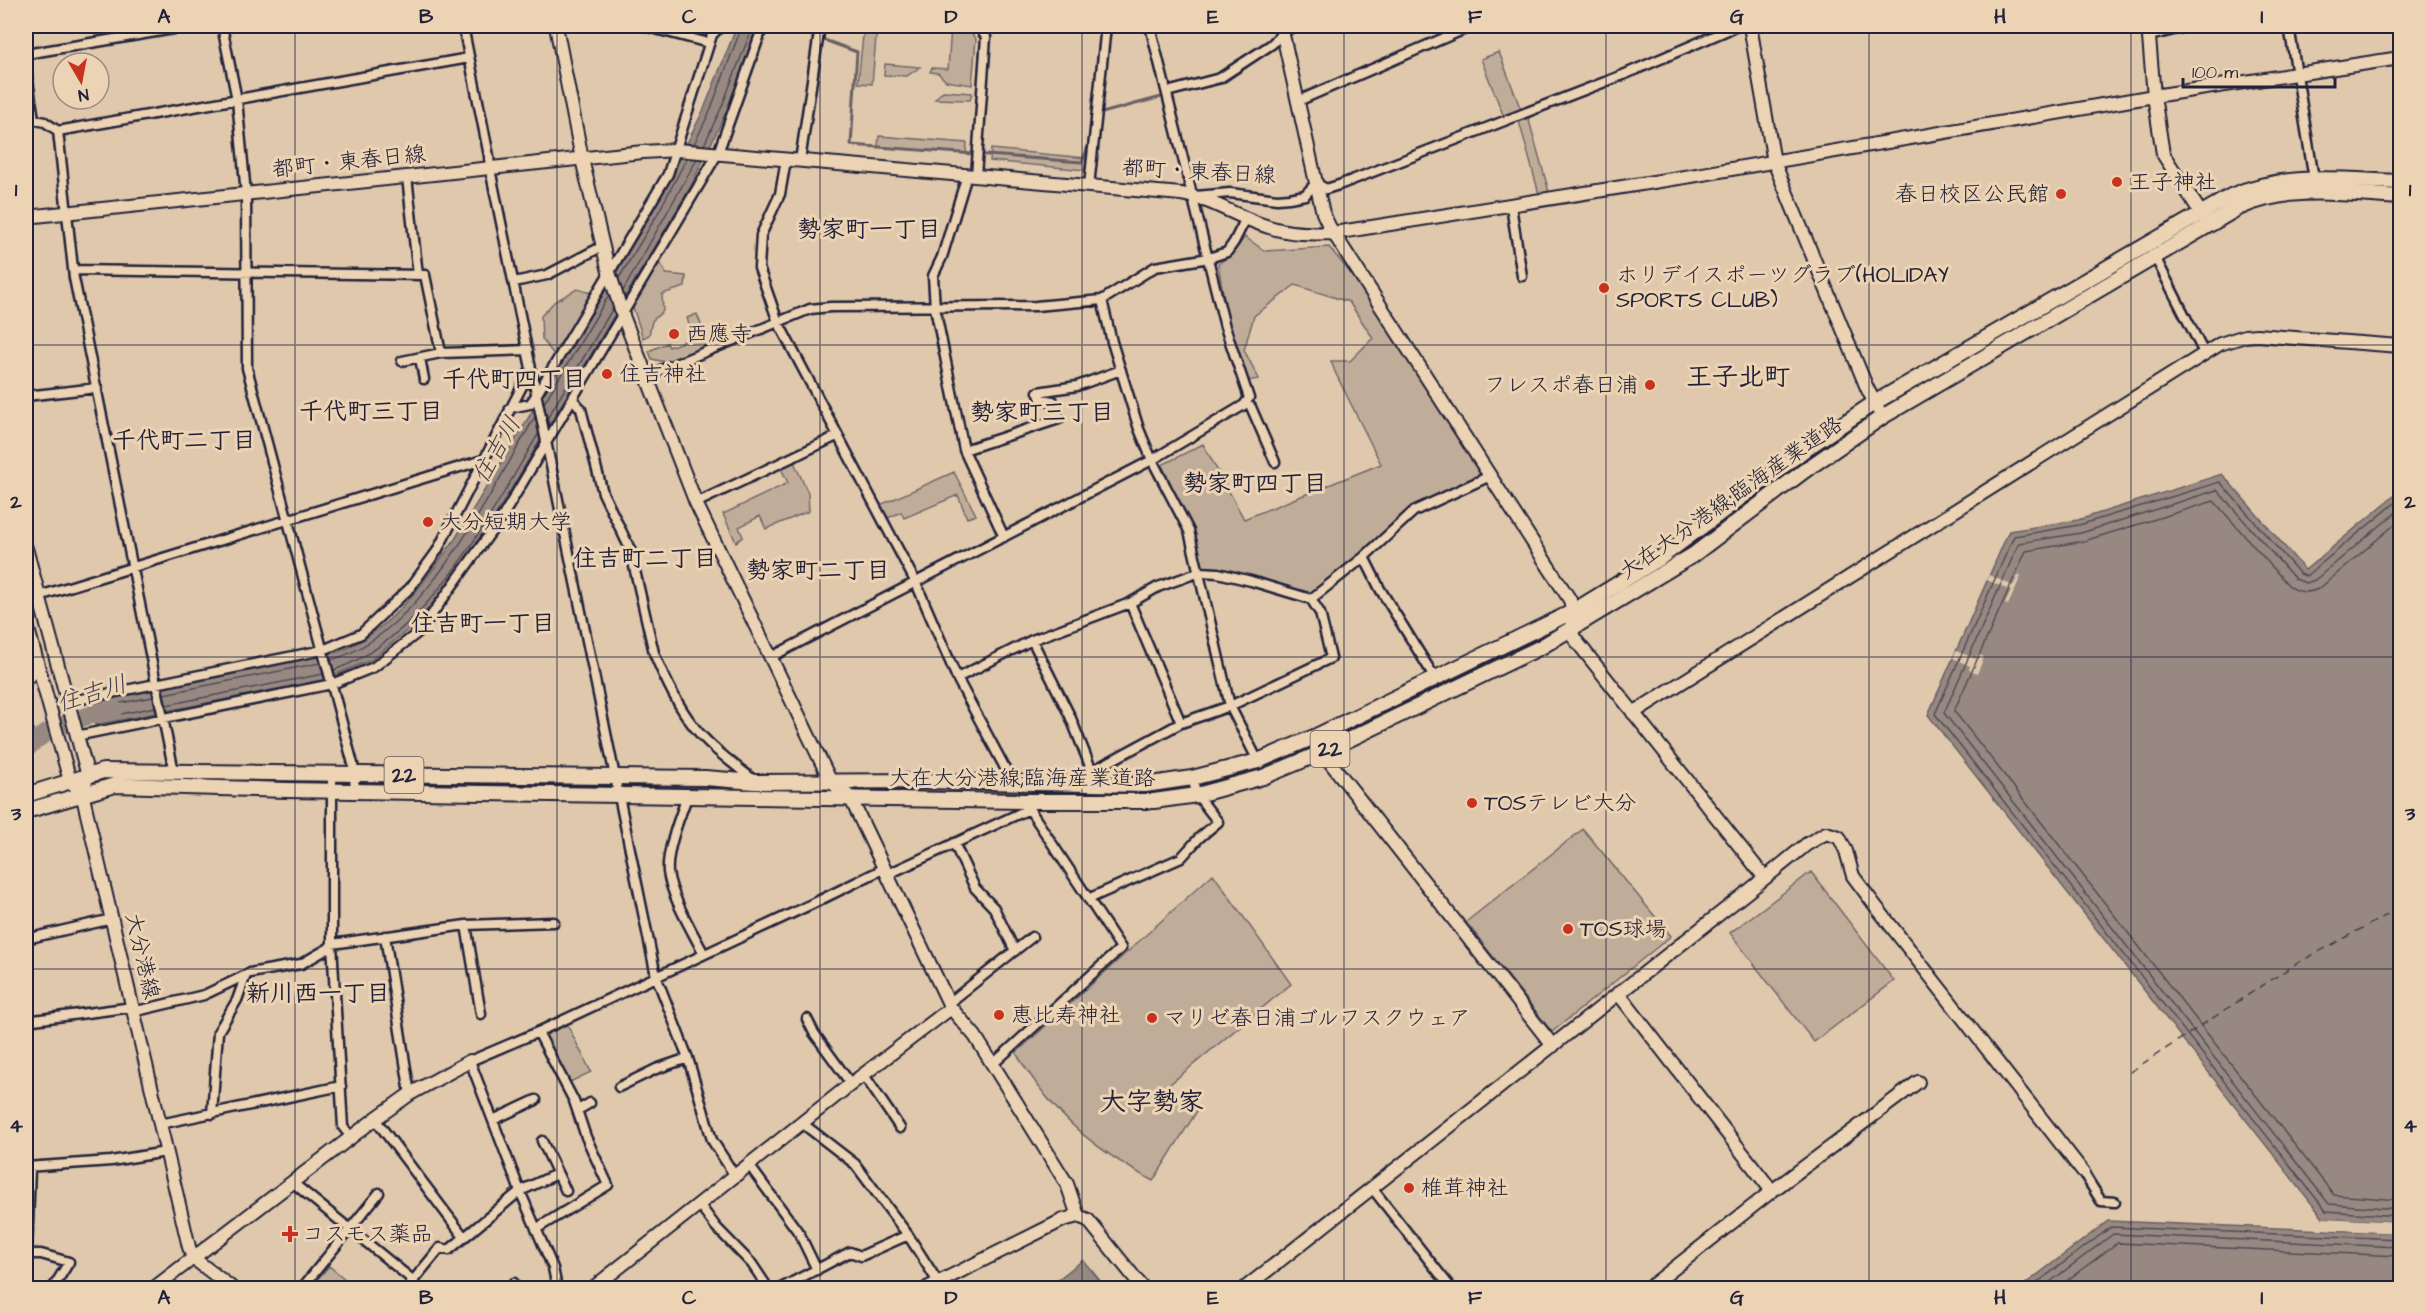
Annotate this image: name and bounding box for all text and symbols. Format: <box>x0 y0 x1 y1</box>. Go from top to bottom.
text: A <box>158 3 171 31</box>
text: B <box>419 3 434 31</box>
text: C <box>682 3 697 31</box>
text: D <box>945 3 958 31</box>
text: E <box>1207 3 1219 31</box>
text: F <box>1468 3 1483 31</box>
text: G <box>1730 3 1744 31</box>
text: H <box>1994 3 2006 31</box>
text: I <box>2260 3 2264 31</box>
north arrow <box>51 51 111 111</box>
scale bar <box>2183 51 2334 89</box>
text: 100 m <box>2192 60 2238 85</box>
text: N <box>77 83 90 106</box>
street label: 都町・東春日線 <box>271 139 427 185</box>
street label: 都町・東春日線 <box>1121 152 1277 192</box>
place label: 王子神社 <box>2129 167 2217 198</box>
marker: 王子神社 <box>2110 175 2124 189</box>
text: 1 <box>15 176 18 204</box>
text: 1 <box>2409 176 2412 204</box>
place label: 春日校区公民館 <box>1895 179 2049 210</box>
marker: 春日校区公民館 <box>2054 187 2068 201</box>
district label: 勢家町一丁目 <box>797 213 941 247</box>
place label: ホリデイスポーツグラブ(HOLIDAY SPORTS CLUB) <box>1616 260 1949 316</box>
marker: ホリデイスポーツグラブ(HOLIDAY SPORTS CLUB) <box>1597 281 1611 295</box>
place label: 西應寺 <box>686 319 752 350</box>
marker: 西應寺 <box>667 327 681 341</box>
place label: 住吉神社 <box>619 359 707 390</box>
district label: 王子北町 <box>1686 359 1790 395</box>
district label: 千代町四丁目 <box>442 363 586 397</box>
marker: 住吉神社 <box>600 367 614 381</box>
place label: フレスポ春日浦 <box>1484 370 1638 401</box>
marker: フレスポ春日浦 <box>1643 378 1657 392</box>
district label: 千代町三丁目 <box>299 395 443 429</box>
district label: 勢家町三丁目 <box>970 396 1114 430</box>
street label: 大在大分港線;臨海産業道路 <box>1613 409 1849 587</box>
water label: 住吉川 <box>464 410 530 490</box>
district label: 千代町二丁目 <box>112 424 256 458</box>
district label: 勢家町四丁目 <box>1183 467 1327 501</box>
text: 2 <box>9 488 22 516</box>
text: 2 <box>2403 488 2416 516</box>
place label: 大分短期大学 <box>440 507 572 538</box>
marker: 大分短期大学 <box>421 515 435 529</box>
district label: 住吉町二丁目 <box>573 542 717 576</box>
district label: 勢家町二丁目 <box>746 554 890 588</box>
district label: 住吉町一丁目 <box>411 607 555 641</box>
water label: 住吉川 <box>53 667 131 721</box>
road number: 22 <box>1310 731 1350 767</box>
road number: 22 <box>384 757 424 793</box>
street label: 大在大分港線;臨海産業道路 <box>889 763 1155 794</box>
place label: TOSテレビ大分 <box>1484 788 1637 819</box>
marker: TOSテレビ大分 <box>1465 796 1479 810</box>
text: 3 <box>10 800 22 828</box>
text: 3 <box>2404 800 2416 828</box>
street label: 大分港線 <box>117 910 167 1002</box>
place label: TOS球場 <box>1580 914 1667 945</box>
marker: TOS球場 <box>1561 922 1575 936</box>
district label: 新川西一丁目 <box>246 977 390 1011</box>
place label: 恵比寿神社 <box>1011 1000 1121 1031</box>
place label: マリゼ春日浦ゴルフスクウェア <box>1164 1003 1471 1034</box>
marker: 恵比寿神社 <box>992 1008 1006 1022</box>
marker: マリゼ春日浦ゴルフスクウェア <box>1145 1011 1159 1025</box>
district label: 大字勢家 <box>1100 1084 1204 1120</box>
text: 4 <box>9 1112 23 1140</box>
text: 4 <box>2403 1112 2417 1140</box>
place label: 椎茸神社 <box>1421 1173 1509 1204</box>
marker: 椎茸神社 <box>1402 1181 1416 1195</box>
place label: コスモス薬品 <box>302 1219 433 1250</box>
marker: コスモス薬品 <box>283 1227 297 1241</box>
text: A <box>158 1284 171 1312</box>
text: B <box>419 1284 434 1312</box>
text: C <box>682 1284 697 1312</box>
text: D <box>945 1284 958 1312</box>
text: E <box>1207 1284 1219 1312</box>
text: F <box>1468 1284 1483 1312</box>
text: G <box>1730 1284 1744 1312</box>
text: H <box>1994 1284 2006 1312</box>
text: I <box>2260 1284 2264 1312</box>

